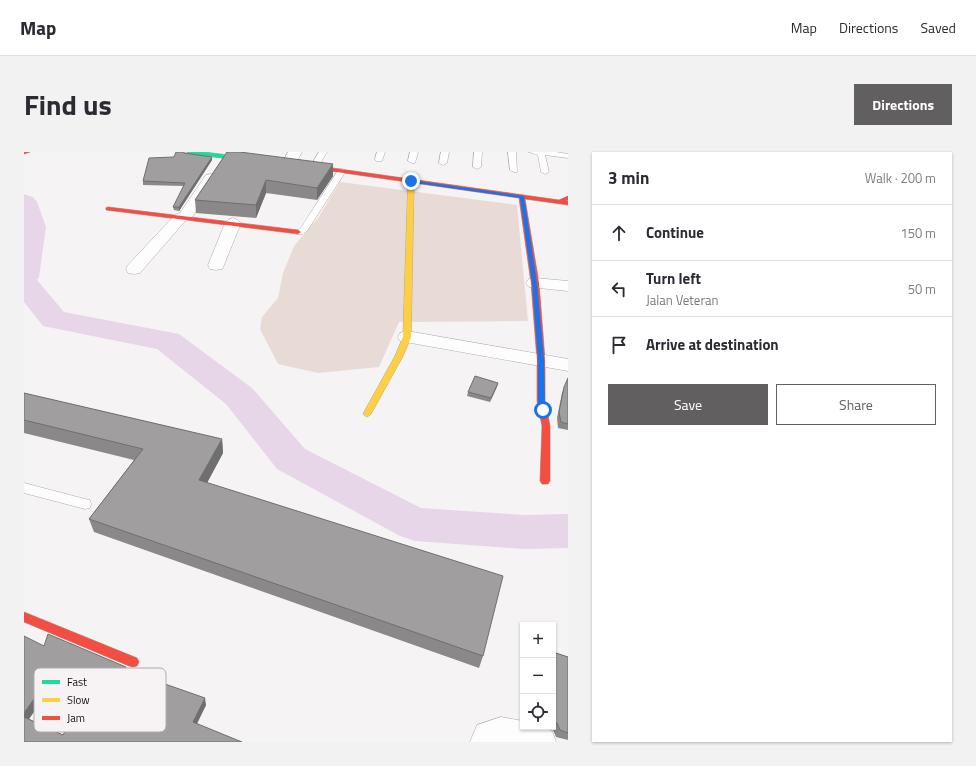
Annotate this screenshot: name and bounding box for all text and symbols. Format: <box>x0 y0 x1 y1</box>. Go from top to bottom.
text: Map <box>20 13 56 42</box>
text: Map <box>791 17 817 38</box>
text: Directions <box>839 17 898 38</box>
text: Saved <box>920 17 956 38</box>
text: Find us <box>24 83 112 126</box>
button: Directions <box>854 84 952 125</box>
text: 3 min <box>608 165 649 191</box>
text: Walk · 200 m <box>865 168 936 188</box>
route end <box>402 172 420 190</box>
text: Continue <box>646 221 704 244</box>
icon: ahead <box>608 222 630 244</box>
text: 150 m <box>900 223 936 243</box>
text: Turn left <box>646 267 701 290</box>
icon: left <box>608 278 630 300</box>
text: 50 m <box>908 279 936 299</box>
text: Jalan Veteran <box>646 290 718 310</box>
text: Arrive at destination <box>646 333 779 356</box>
icon: arrive <box>608 334 630 356</box>
button: Save <box>608 384 768 425</box>
button: Share <box>776 384 936 425</box>
route start <box>534 401 552 419</box>
map controls <box>520 622 556 730</box>
button: + <box>520 622 556 658</box>
button: − <box>520 658 556 694</box>
legend <box>34 668 166 732</box>
text: Fast <box>67 674 87 690</box>
text: Slow <box>67 692 90 708</box>
button: locate <box>520 694 556 730</box>
text: Jam <box>67 710 85 726</box>

